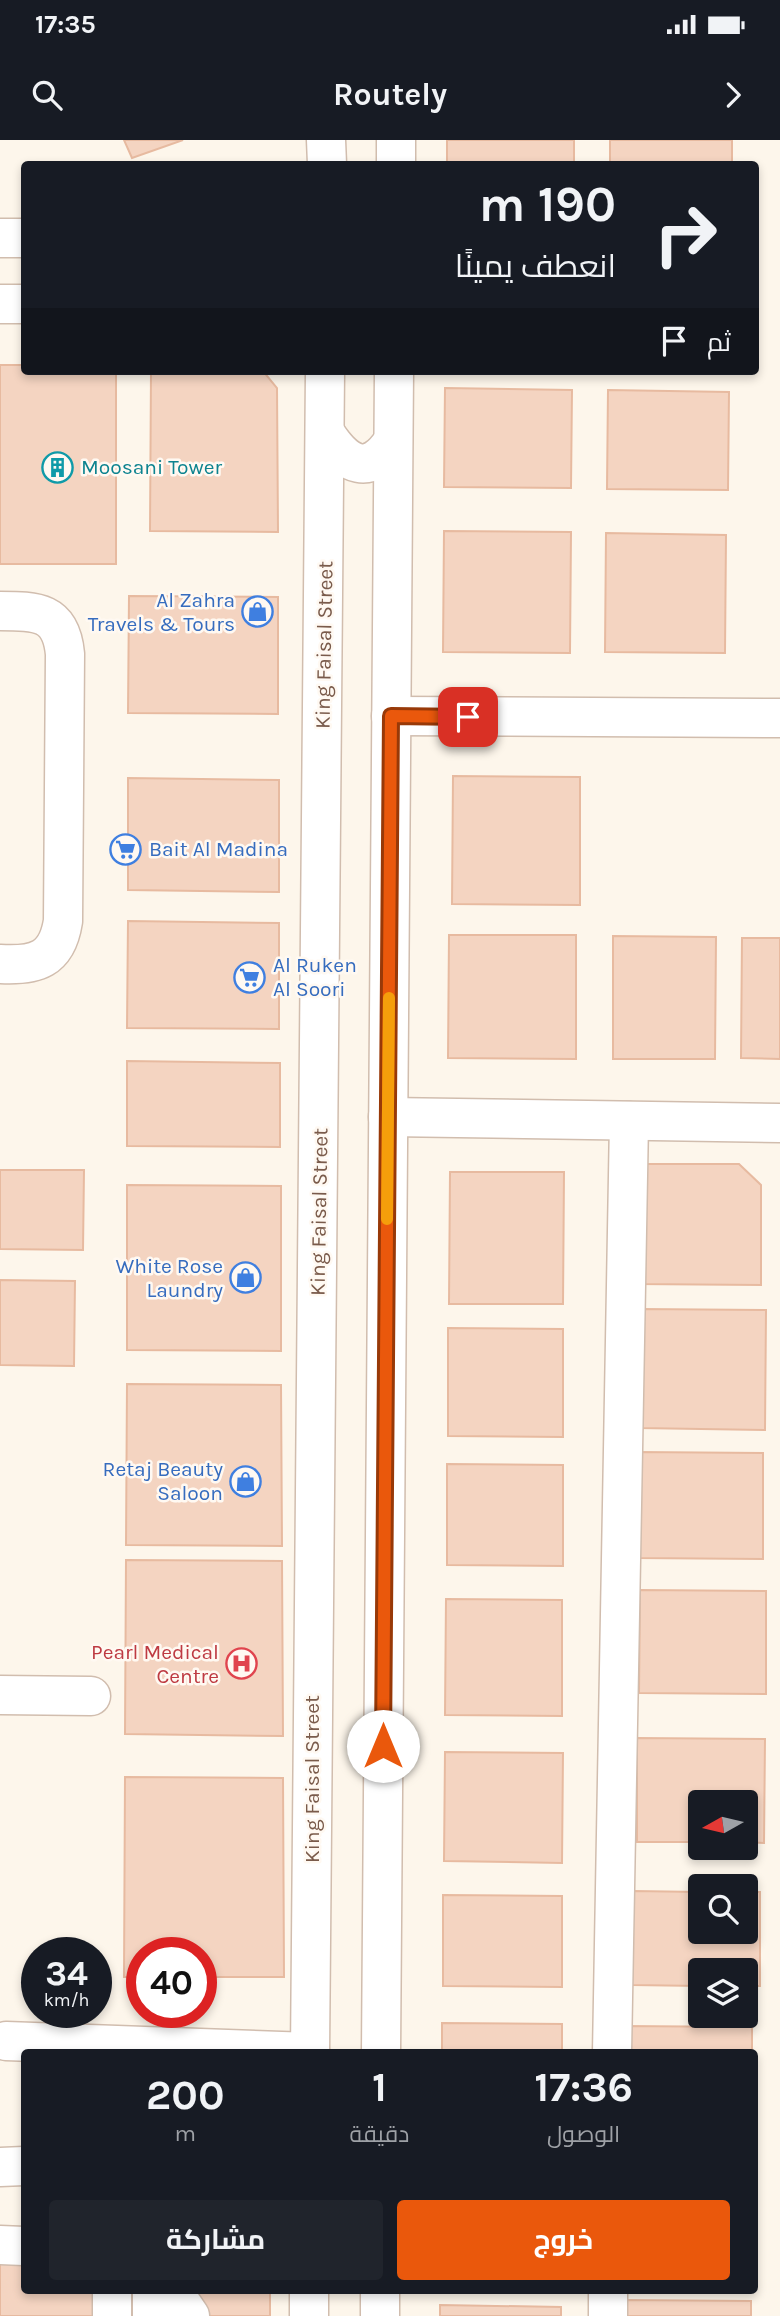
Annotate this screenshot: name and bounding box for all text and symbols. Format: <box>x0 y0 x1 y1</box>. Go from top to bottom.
text: 17:35 <box>35 9 96 40</box>
icon: search <box>28 76 66 114</box>
text: Routely <box>333 76 447 113</box>
icon: forward <box>714 76 752 114</box>
text: 190 m <box>479 176 616 233</box>
icon: right <box>640 189 731 280</box>
text: انعطف يمينًا <box>455 248 616 285</box>
icon: arrive <box>655 322 693 360</box>
text: ثم <box>707 327 731 358</box>
building icon: Moosani Tower <box>41 450 75 484</box>
place label: Moosani Tower <box>81 455 223 479</box>
street label: King Faisal Street <box>311 561 337 729</box>
place label: Al Zahra Travels & Tours <box>88 588 235 636</box>
shop icon: Al Zahra Travels & Tours <box>241 595 275 629</box>
pin <box>438 687 498 747</box>
icon: arrive <box>449 698 487 736</box>
supermarket icon: Bait Al Madina <box>109 832 143 866</box>
place label: Bait Al Madina <box>149 837 288 861</box>
place label: Al Ruken Al Soori <box>273 953 357 1001</box>
supermarket icon: Al Ruken Al Soori <box>233 960 267 994</box>
street label: King Faisal Street <box>306 1128 332 1296</box>
place label: White Rose Laundry <box>115 1254 223 1302</box>
shop icon: White Rose Laundry <box>229 1261 263 1295</box>
place label: Retaj Beauty Saloon <box>103 1457 223 1505</box>
shop icon: Retaj Beauty Saloon <box>229 1464 263 1498</box>
place label: Pearl Medical Centre <box>91 1640 219 1688</box>
hospital icon: Pearl Medical Centre <box>225 1647 259 1681</box>
street label: King Faisal Street <box>300 1695 324 1863</box>
position arrow <box>346 1709 420 1783</box>
north arrow <box>688 1790 758 1860</box>
map controls <box>688 1790 758 2028</box>
button: search <box>688 1874 758 1944</box>
speed limit sign: 40 <box>126 1937 217 2028</box>
text: 34 <box>45 1953 88 1994</box>
button: layers <box>688 1958 758 2028</box>
text: km/h <box>44 1989 89 2011</box>
text: 1 <box>372 2062 387 2112</box>
text: 17:36 <box>534 2062 633 2112</box>
text: 200 <box>146 2070 225 2120</box>
text: m <box>174 2120 196 2147</box>
text: دقيقة <box>349 2121 409 2148</box>
text: الوصول <box>547 2121 620 2148</box>
button: مشاركة <box>49 2200 383 2280</box>
button: خروج <box>397 2200 730 2280</box>

